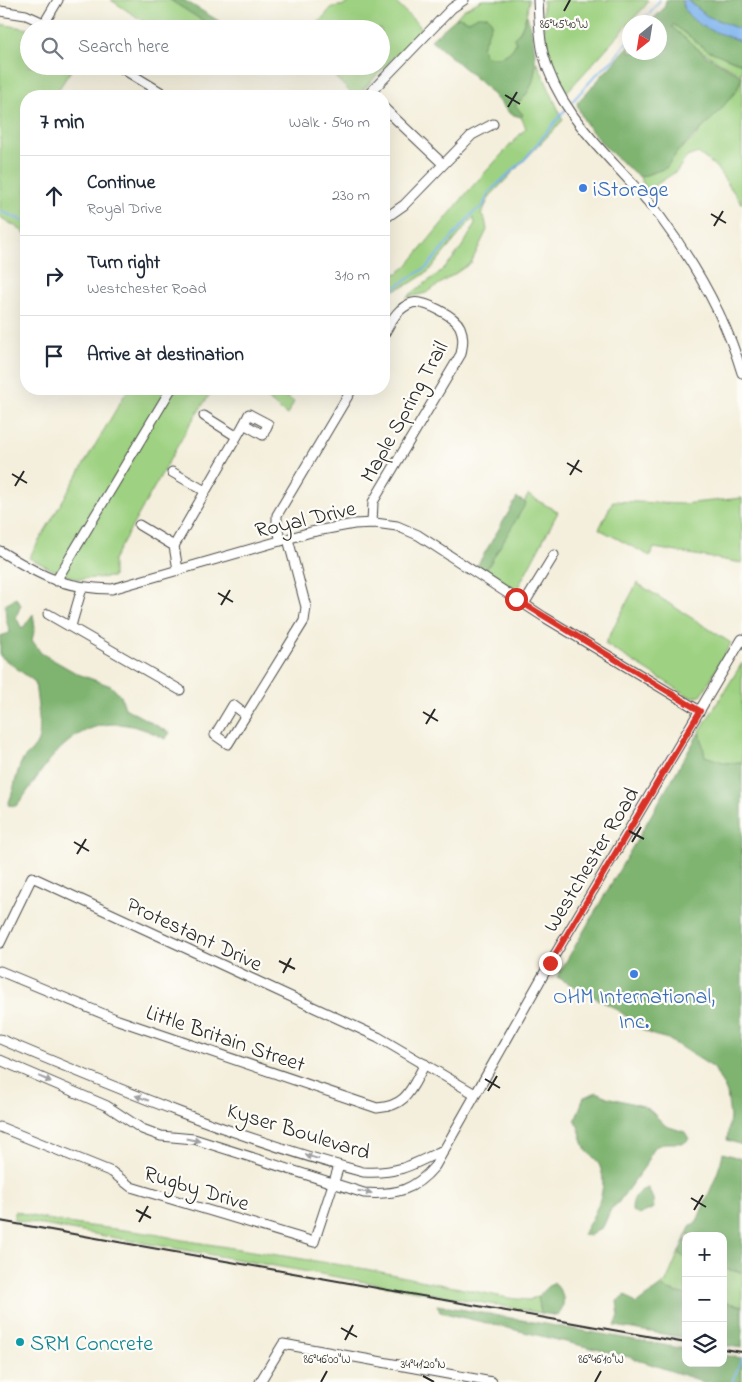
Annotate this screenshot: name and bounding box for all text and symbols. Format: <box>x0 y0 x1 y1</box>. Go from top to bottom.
north arrow <box>622 15 667 60</box>
text: 86°45'40"W <box>540 16 588 34</box>
search box <box>20 20 390 75</box>
icon: search <box>38 34 66 62</box>
text: Search here <box>78 34 169 61</box>
text: 7 min <box>40 108 84 138</box>
text: Walk · 540 m <box>289 111 370 135</box>
text: Continue <box>87 170 155 197</box>
place label: iStorage <box>593 175 669 208</box>
icon: ahead <box>40 182 68 210</box>
marker: iStorage <box>577 182 589 194</box>
text: 230 m <box>332 184 370 208</box>
text: Royal Drive <box>87 197 162 221</box>
text: Turn right <box>87 250 160 277</box>
icon: right <box>40 262 68 290</box>
text: 310 m <box>335 264 370 288</box>
text: Westchester Road <box>87 277 206 301</box>
street label: Maple Spring Trail <box>353 336 459 490</box>
icon: arrive <box>40 342 68 370</box>
text: Arrive at destination <box>87 342 244 369</box>
street label: Royal Drive <box>252 494 360 549</box>
route start <box>505 588 528 611</box>
street label: Westchester Road <box>537 782 649 939</box>
street label: Protestant Drive <box>120 890 267 981</box>
route end <box>539 952 562 975</box>
marker: OHM International, Inc. <box>628 968 640 980</box>
place label: OHM International, Inc. <box>553 982 715 1039</box>
street label: Little Britain Street <box>141 998 310 1082</box>
one-way arrow <box>38 1076 52 1084</box>
one-way arrow <box>134 1094 149 1102</box>
street label: Kyser Boulevard <box>222 1096 374 1171</box>
one-way arrow <box>186 1136 201 1144</box>
one-way arrow <box>304 1153 319 1161</box>
street label: Rugby Drive <box>139 1159 253 1222</box>
one-way arrow <box>358 1189 374 1197</box>
map controls <box>682 1232 727 1367</box>
button: + <box>682 1232 727 1277</box>
button: − <box>682 1277 727 1322</box>
button: layers <box>682 1322 727 1367</box>
place label: SRM Concrete <box>30 1329 153 1361</box>
marker: SRM Concrete <box>14 1336 26 1348</box>
text: 86°46'00"W <box>304 1351 350 1369</box>
text: 86°46'10"W <box>578 1351 624 1369</box>
text: 34°41'20"N <box>400 1356 446 1374</box>

